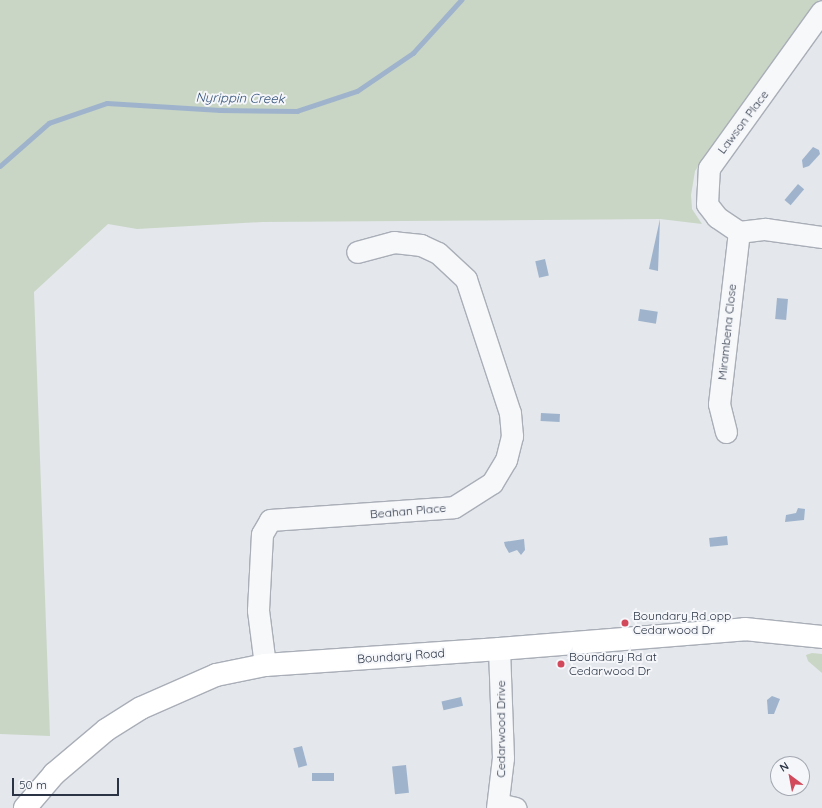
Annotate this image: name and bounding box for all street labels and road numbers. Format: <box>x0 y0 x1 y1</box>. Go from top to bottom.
street label: Lawson Place <box>714 87 772 157</box>
street label: Mirambena Close <box>715 283 739 381</box>
street label: Beahan Place <box>369 500 447 522</box>
street label: Boundary Road <box>357 646 445 666</box>
street label: Cedarwood Drive <box>494 680 508 778</box>

